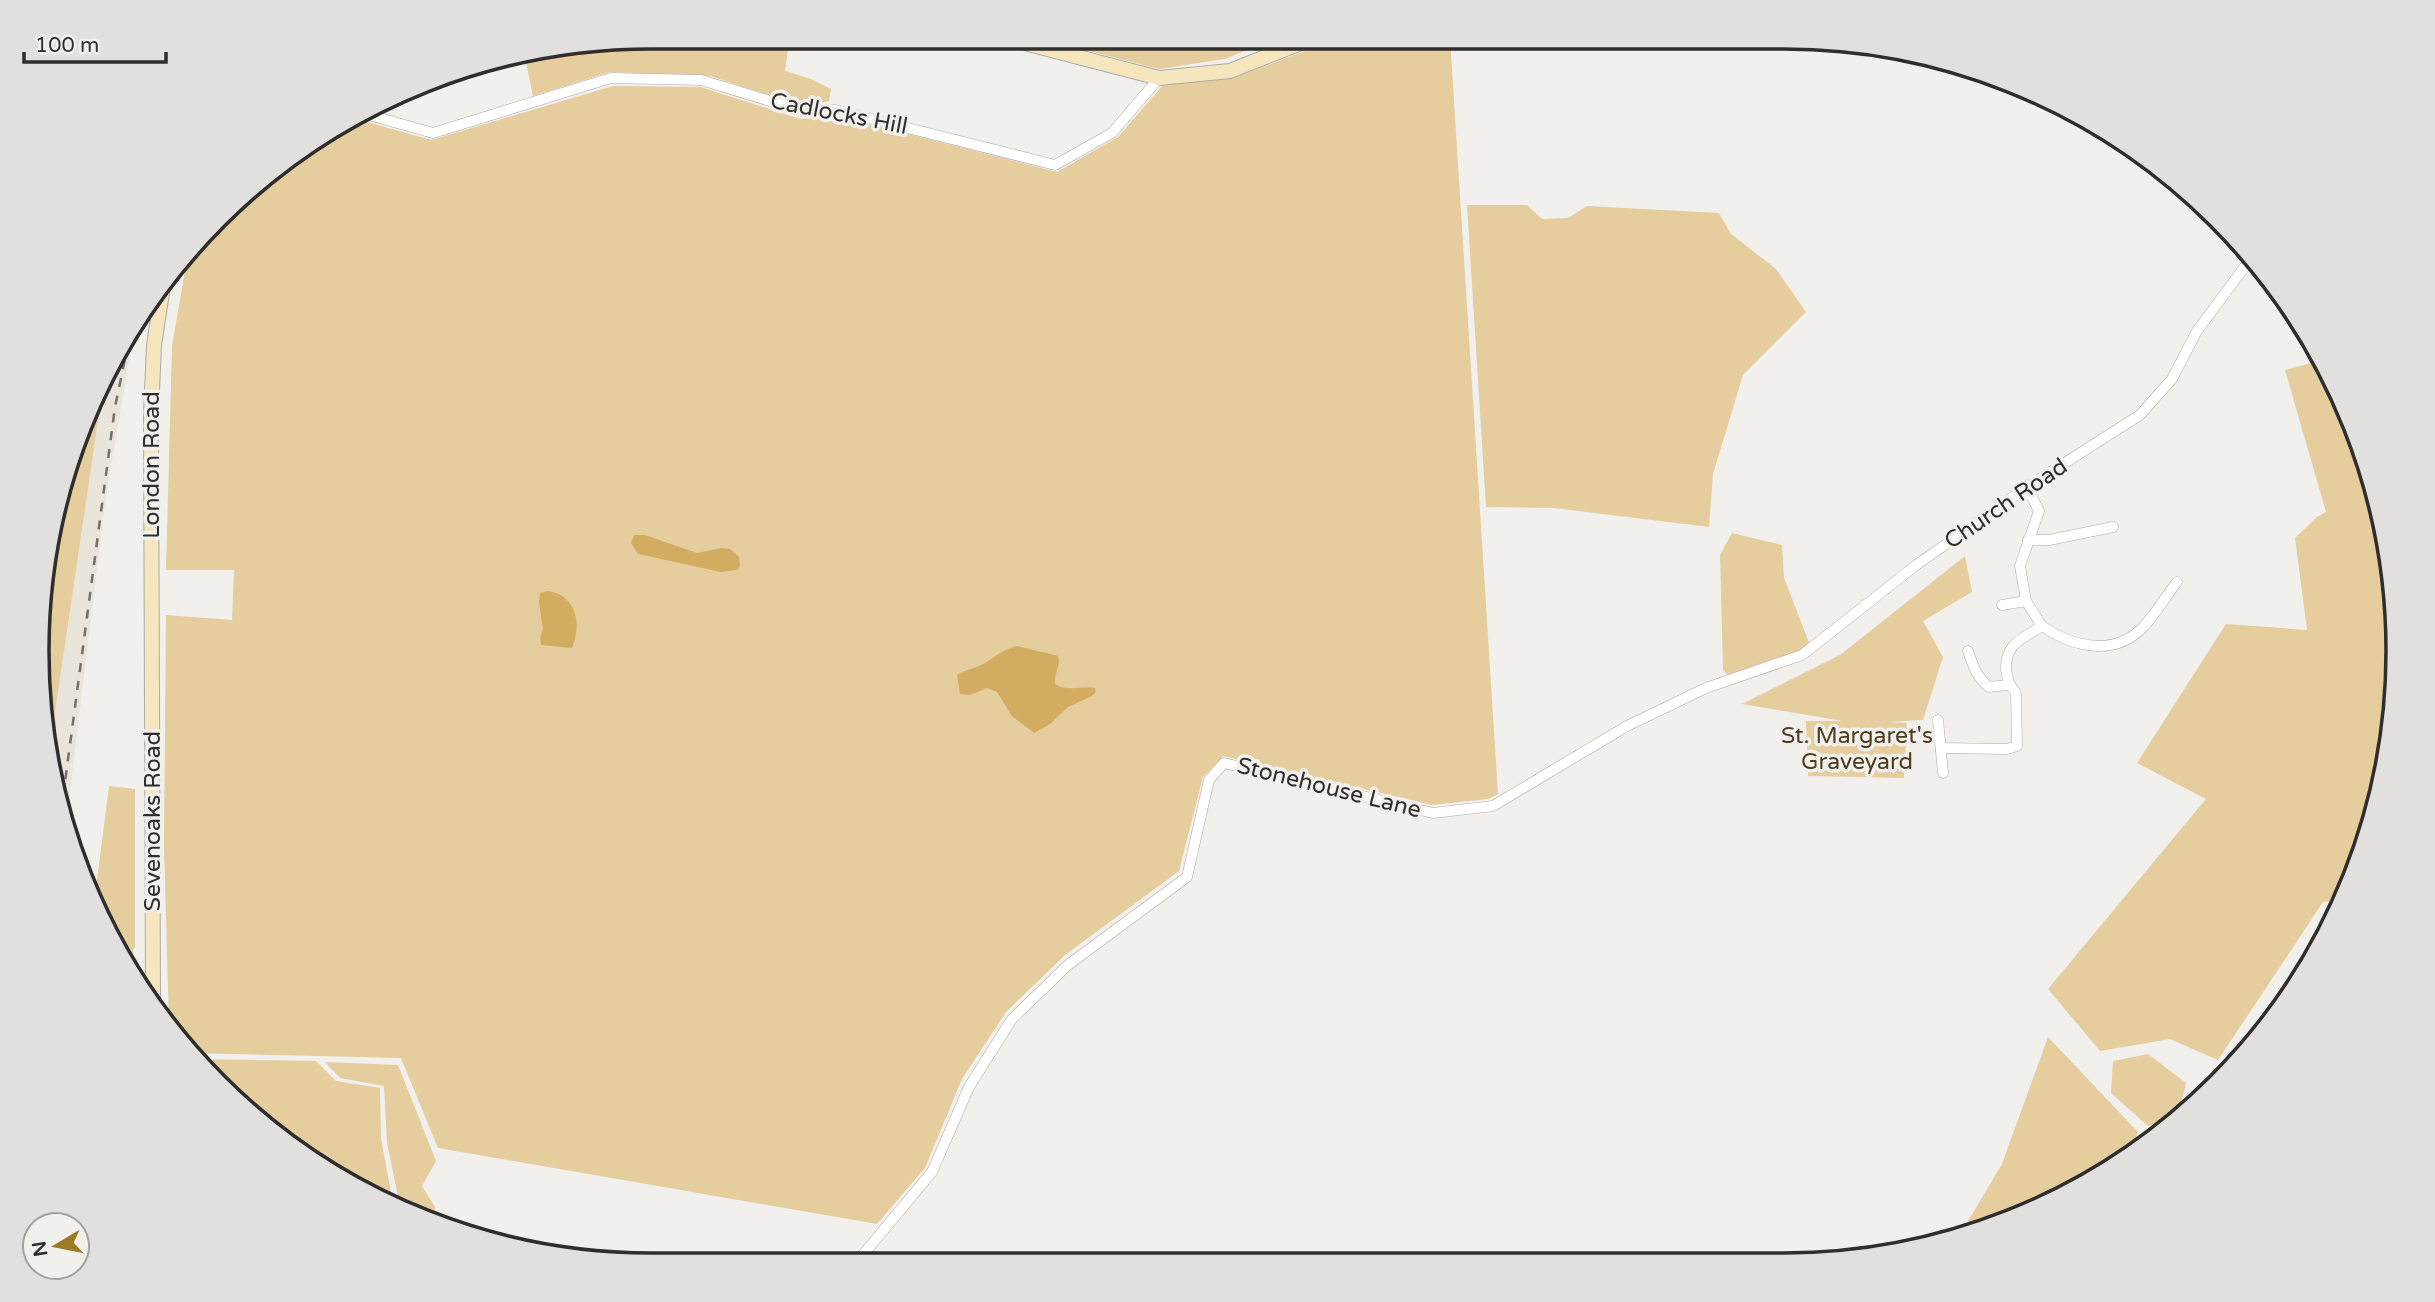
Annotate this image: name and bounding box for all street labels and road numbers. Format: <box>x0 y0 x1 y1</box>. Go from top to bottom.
street label: Cadlocks Hill <box>768 87 910 141</box>
street label: London Road <box>138 391 166 539</box>
street label: Church Road <box>1939 453 2073 555</box>
street label: Sevenoaks Road <box>139 731 167 911</box>
street label: Stonehouse Lane <box>1234 752 1424 824</box>

